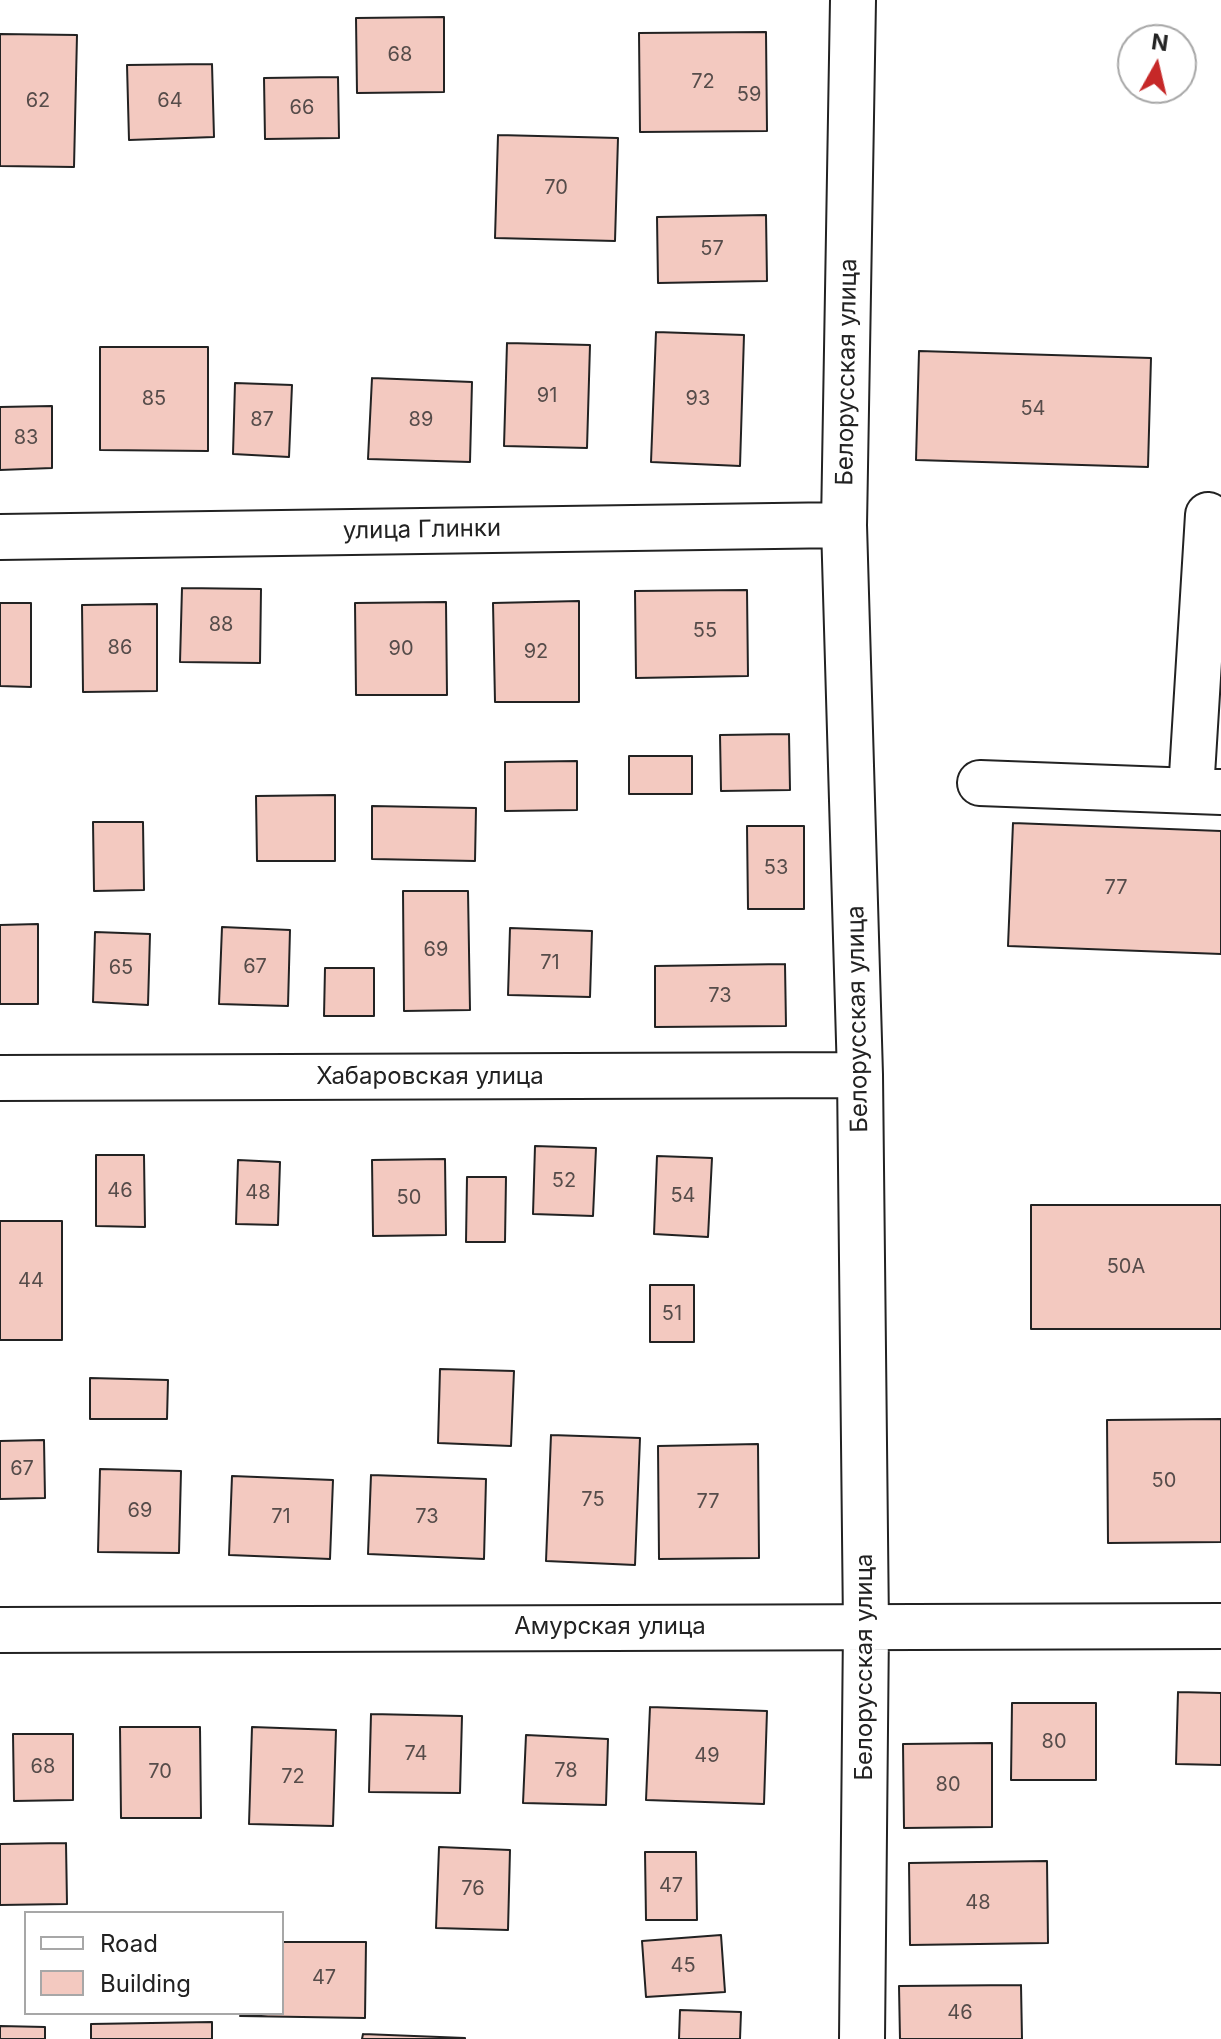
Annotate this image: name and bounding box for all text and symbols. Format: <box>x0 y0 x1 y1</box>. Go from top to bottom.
north arrow <box>1117 24 1197 104</box>
text: N <box>1150 28 1170 56</box>
house number: 68 <box>388 43 412 67</box>
house number: 72 <box>691 70 715 94</box>
house number: 59 <box>737 83 761 107</box>
house number: 62 <box>26 89 50 113</box>
house number: 64 <box>157 89 183 113</box>
house number: 66 <box>290 96 314 120</box>
house number: 70 <box>544 176 568 200</box>
house number: 57 <box>700 237 724 261</box>
street label: Белорусская улица <box>831 258 863 486</box>
house number: 91 <box>537 384 557 408</box>
house number: 85 <box>142 387 166 411</box>
house number: 93 <box>686 387 710 411</box>
house number: 54 <box>1020 397 1046 421</box>
house number: 87 <box>250 408 274 432</box>
house number: 89 <box>409 408 433 432</box>
house number: 83 <box>14 426 38 450</box>
street label: улица Глинки <box>343 514 501 546</box>
house number: 88 <box>209 613 233 637</box>
house number: 55 <box>693 619 717 643</box>
house number: 86 <box>108 636 132 660</box>
house number: 90 <box>388 637 414 661</box>
house number: 92 <box>524 640 548 664</box>
house number: 53 <box>764 856 788 880</box>
house number: 77 <box>1104 876 1128 900</box>
street label: Белорусская улица <box>842 905 874 1133</box>
house number: 69 <box>424 938 448 962</box>
house number: 71 <box>540 951 560 975</box>
house number: 67 <box>243 955 267 979</box>
house number: 65 <box>109 956 133 980</box>
house number: 73 <box>708 984 732 1008</box>
street label: Хабаровская улица <box>316 1063 544 1091</box>
house number: 52 <box>552 1169 576 1193</box>
house number: 46 <box>107 1179 133 1203</box>
house number: 48 <box>245 1181 271 1205</box>
house number: 54 <box>670 1184 696 1208</box>
house number: 50 <box>397 1186 421 1210</box>
house number: 50А <box>1107 1255 1145 1279</box>
house number: 44 <box>18 1269 44 1293</box>
house number: 51 <box>662 1302 682 1326</box>
house number: 67 <box>10 1457 34 1481</box>
house number: 50 <box>1152 1469 1176 1493</box>
house number: 75 <box>581 1488 605 1512</box>
house number: 77 <box>696 1490 720 1514</box>
house number: 69 <box>128 1499 152 1523</box>
house number: 71 <box>271 1505 291 1529</box>
house number: 73 <box>415 1505 439 1529</box>
street label: Белорусская улица <box>851 1553 879 1781</box>
street label: Амурская улица <box>514 1613 706 1641</box>
house number: 80 <box>1042 1730 1066 1754</box>
house number: 74 <box>404 1742 428 1766</box>
house number: 49 <box>694 1744 720 1768</box>
house number: 68 <box>31 1755 55 1779</box>
house number: 78 <box>554 1759 578 1783</box>
house number: 70 <box>148 1760 172 1784</box>
house number: 72 <box>281 1765 305 1789</box>
house number: 80 <box>936 1773 960 1797</box>
house number: 47 <box>659 1874 683 1898</box>
house number: 76 <box>461 1877 485 1901</box>
house number: 48 <box>965 1891 991 1915</box>
legend <box>24 1911 284 2015</box>
text: Road <box>100 1929 158 1958</box>
house number: 45 <box>670 1954 696 1978</box>
house number: 47 <box>312 1966 336 1990</box>
text: Building <box>100 1969 191 1998</box>
house number: 46 <box>947 2001 973 2025</box>

